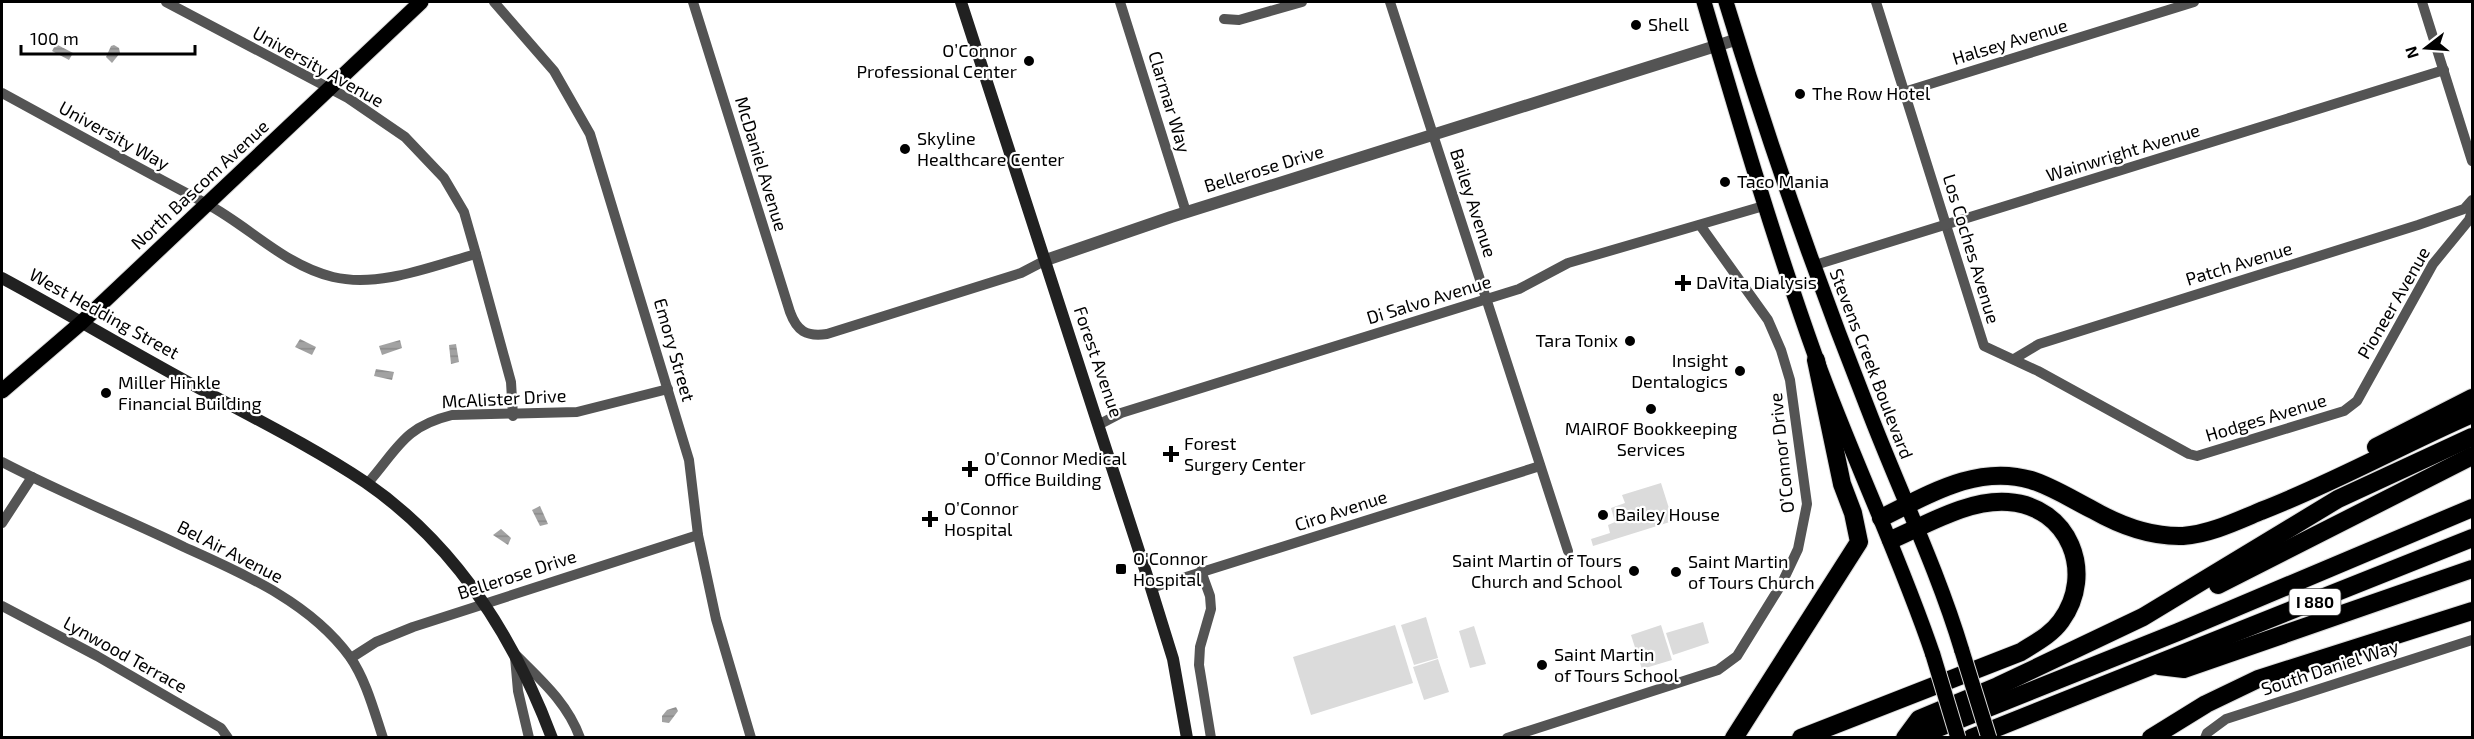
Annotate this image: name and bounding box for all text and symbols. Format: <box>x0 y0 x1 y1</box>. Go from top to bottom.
place label: Shell <box>1648 13 1690 35</box>
street label: Halsey Avenue <box>1950 13 2070 69</box>
scale bar <box>21 18 195 56</box>
marker: Shell <box>1629 18 1643 32</box>
north arrow <box>2396 18 2456 78</box>
street label: University Avenue <box>249 21 388 111</box>
text: 100 m <box>30 27 79 49</box>
place label: O’Connor Professional Center <box>856 39 1017 82</box>
text: N <box>2400 44 2422 61</box>
street label: Clarmar Way <box>1144 48 1196 156</box>
marker: O’Connor Professional Center <box>1022 54 1036 68</box>
place label: The Row Hotel <box>1812 82 1931 104</box>
marker: The Row Hotel <box>1793 87 1807 101</box>
street label: McDaniel Avenue <box>731 94 793 234</box>
street label: University Way <box>55 96 174 175</box>
street label: North Bascom Avenue <box>126 115 273 254</box>
street label: Wainwright Avenue <box>2043 118 2202 186</box>
place label: Skyline Healthcare Center <box>917 127 1065 170</box>
street label: Bellerose Drive <box>1201 139 1326 197</box>
marker: Skyline Healthcare Center <box>898 142 912 156</box>
street label: Bailey Avenue <box>1446 145 1502 260</box>
place label: Taco Mania <box>1737 170 1829 192</box>
street label: Los Coches Avenue <box>1939 171 2005 326</box>
marker: Taco Mania <box>1718 175 1732 189</box>
street label: Patch Avenue <box>2183 236 2295 290</box>
street label: Pioneer Avenue <box>2352 243 2434 362</box>
street label: West Hedding Street <box>26 263 183 363</box>
street label: Stevens Creek Boulevard <box>1825 265 1918 462</box>
street label: Di Salvo Avenue <box>1364 270 1494 328</box>
place label: DaVita Dialysis <box>1696 271 1817 293</box>
marker: DaVita Dialysis <box>1674 274 1692 292</box>
street label: Emory Street <box>650 296 700 404</box>
street label: Forest Avenue <box>1070 303 1128 420</box>
place label: Tara Tonix <box>1536 329 1618 351</box>
marker: Tara Tonix <box>1623 334 1637 348</box>
place label: Insight Dentalogics <box>1631 349 1728 392</box>
marker: Insight Dentalogics <box>1733 364 1747 378</box>
place label: Miller Hinkle Financial Building <box>118 371 262 414</box>
street label: McAlister Drive <box>441 384 567 412</box>
marker: Miller Hinkle Financial Building <box>99 386 113 400</box>
street label: Hodges Avenue <box>2203 388 2329 446</box>
street label: O’Connor Drive <box>1764 392 1798 514</box>
marker: MAIROF Bookkeeping Services <box>1644 402 1658 416</box>
place label: MAIROF Bookkeeping Services <box>1565 417 1737 460</box>
place label: Forest Surgery Center <box>1184 432 1306 475</box>
marker: Forest Surgery Center <box>1162 445 1180 463</box>
place label: O’Connor Medical Office Building <box>984 447 1127 490</box>
marker: O’Connor Medical Office Building <box>961 460 979 478</box>
street label: Ciro Avenue <box>1292 485 1390 535</box>
place label: O’Connor Hospital <box>944 497 1019 540</box>
place label: Bailey House <box>1615 503 1720 525</box>
marker: Bailey House <box>1596 508 1610 522</box>
marker: O’Connor Hospital <box>921 510 939 528</box>
street label: Bel Air Avenue <box>174 515 287 587</box>
street label: Bellerose Drive <box>454 544 579 604</box>
place label: O'Connor Hospital <box>1133 547 1208 590</box>
place label: Saint Martin of Tours Church and School <box>1452 549 1623 592</box>
place label: Saint Martin of Tours Church <box>1688 550 1815 593</box>
marker: O'Connor Hospital <box>1114 562 1128 576</box>
marker: Saint Martin of Tours Church and School <box>1627 564 1641 578</box>
marker: Saint Martin of Tours Church <box>1669 565 1683 579</box>
road number: I 880 <box>2290 589 2340 615</box>
street label: Lynwood Terrace <box>60 611 191 697</box>
street label: South Daniel Way <box>2258 634 2402 700</box>
place label: Saint Martin of Tours School <box>1554 643 1679 686</box>
marker: Saint Martin of Tours School <box>1535 658 1549 672</box>

